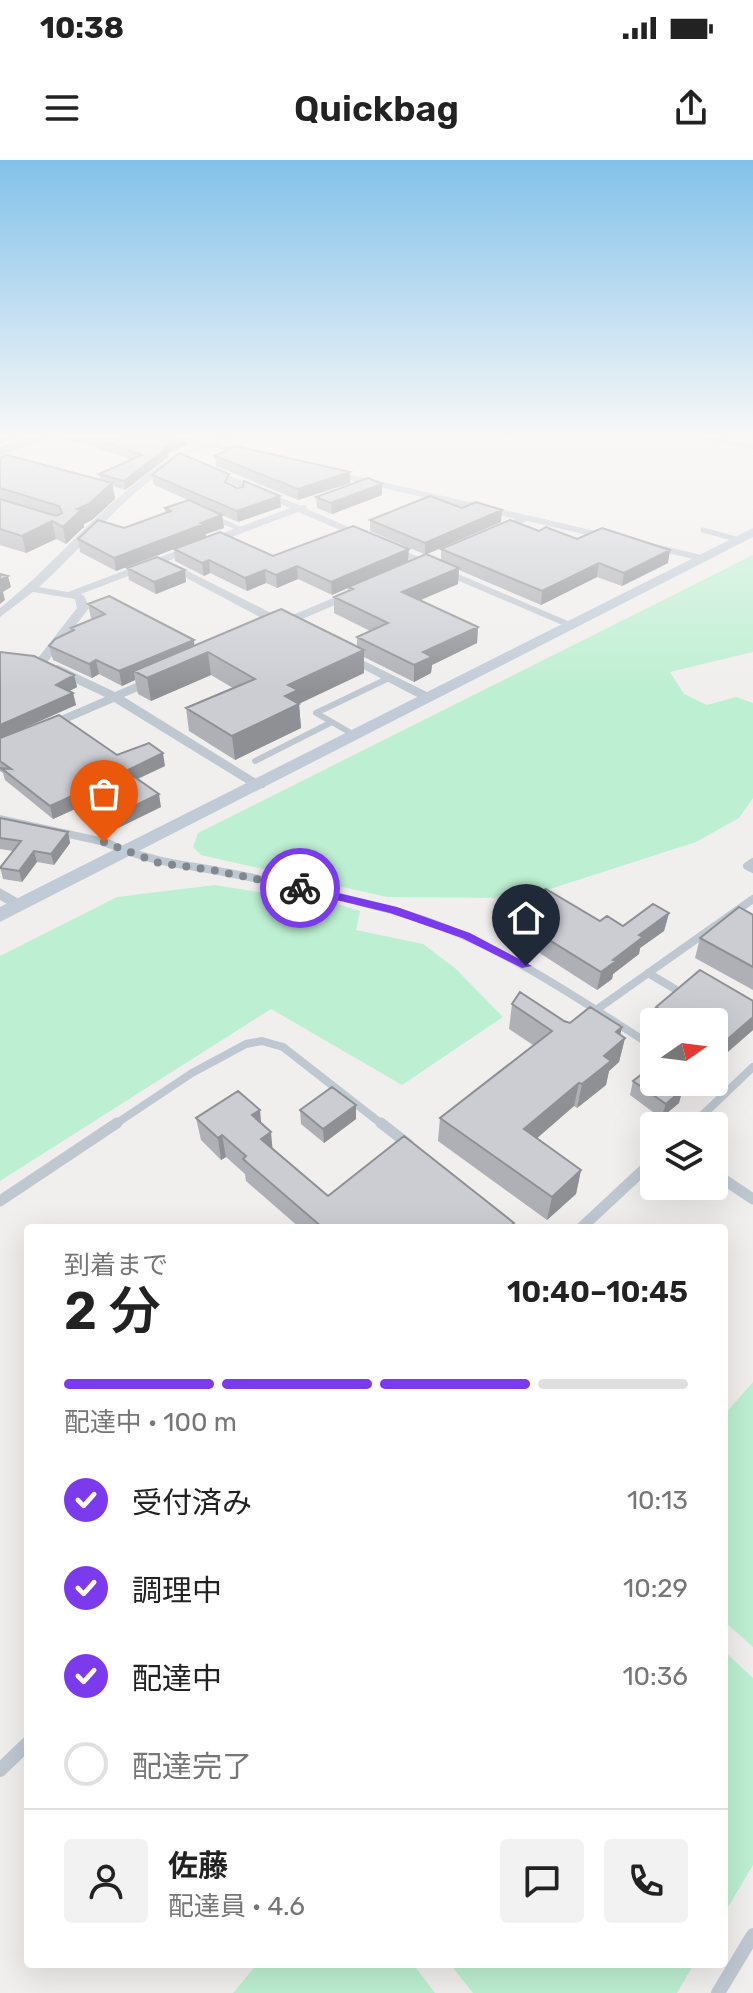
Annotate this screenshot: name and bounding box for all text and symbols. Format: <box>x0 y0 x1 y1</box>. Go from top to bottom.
text: 10:38 <box>40 10 124 46</box>
icon: menu <box>40 86 84 130</box>
icon: share <box>669 86 713 130</box>
text: Quickbag <box>294 87 459 130</box>
pin <box>70 760 138 842</box>
icon: bag <box>82 772 126 816</box>
courier <box>260 848 340 928</box>
icon: bike <box>278 866 322 910</box>
pin <box>492 884 560 966</box>
icon: home <box>504 896 548 940</box>
north arrow <box>640 1008 728 1096</box>
map controls <box>640 1008 728 1200</box>
button: layers <box>640 1112 728 1200</box>
text: 到着まで <box>64 1250 168 1281</box>
text: 10:40–10:45 <box>507 1274 688 1310</box>
text: 2 分 <box>64 1280 160 1342</box>
text: 配達中 · 100 m <box>64 1407 237 1438</box>
icon: check <box>64 1478 108 1522</box>
text: 受付済み <box>132 1485 252 1521</box>
text: 10:13 <box>627 1485 688 1516</box>
icon: check <box>64 1566 108 1610</box>
text: 調理中 <box>132 1573 222 1609</box>
text: 10:29 <box>623 1573 688 1604</box>
icon: check <box>64 1654 108 1698</box>
text: 配達中 <box>132 1661 222 1697</box>
text: 10:36 <box>622 1661 688 1692</box>
text: 配達完了 <box>132 1749 252 1785</box>
button: person <box>64 1839 148 1923</box>
button: chat <box>500 1839 584 1923</box>
button: phone <box>604 1839 688 1923</box>
text: 佐藤 <box>168 1848 228 1884</box>
text: 配達員 · 4.6 <box>168 1891 305 1922</box>

